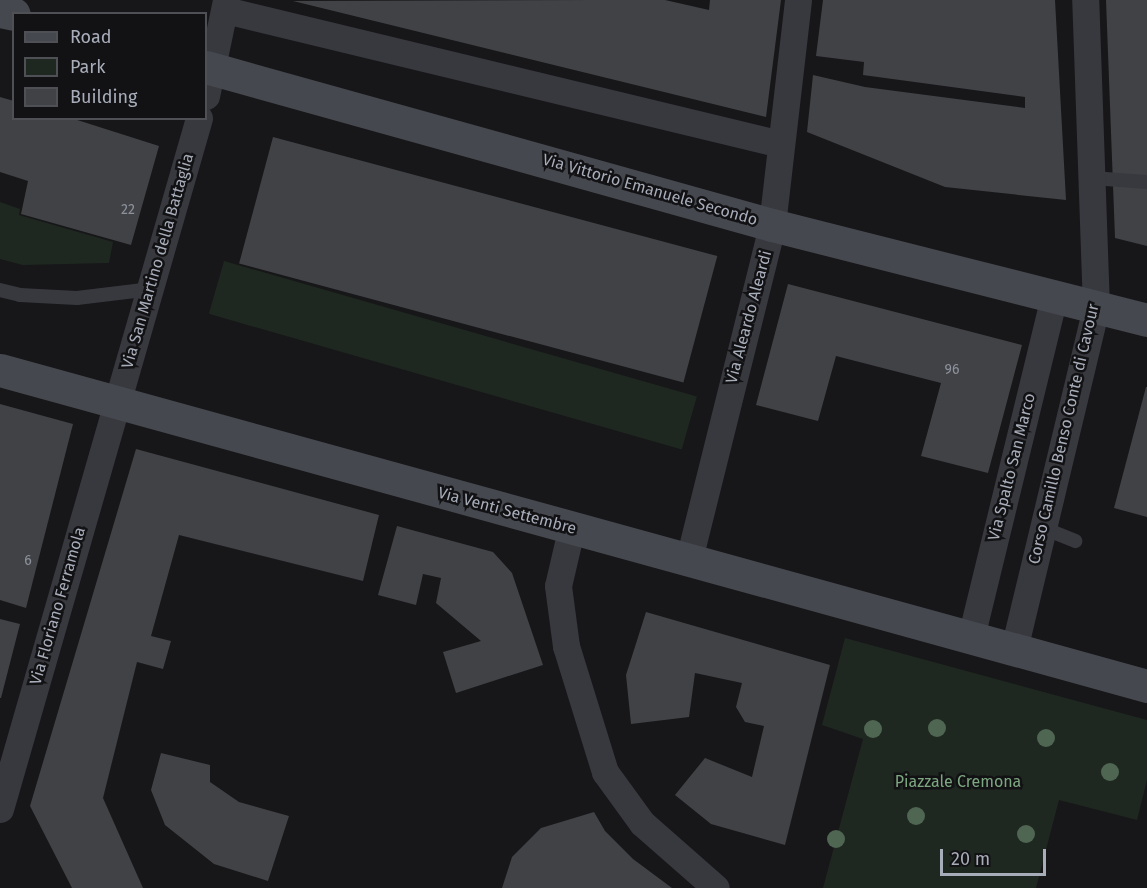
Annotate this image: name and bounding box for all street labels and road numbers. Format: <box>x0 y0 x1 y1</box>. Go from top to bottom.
street label: Via Vittorio Emanuele Secondo <box>540 150 760 230</box>
street label: Via San Martino della Battaglia <box>118 151 198 371</box>
street label: Via Aleardo Aleardi <box>722 248 776 386</box>
street label: Corso Camillo Benso Conte di Cavour <box>1025 302 1103 566</box>
street label: Via Spalto San Marco <box>984 391 1040 543</box>
street label: Via Venti Settembre <box>436 483 578 539</box>
street label: Via Floriano Ferramola <box>26 525 90 687</box>

